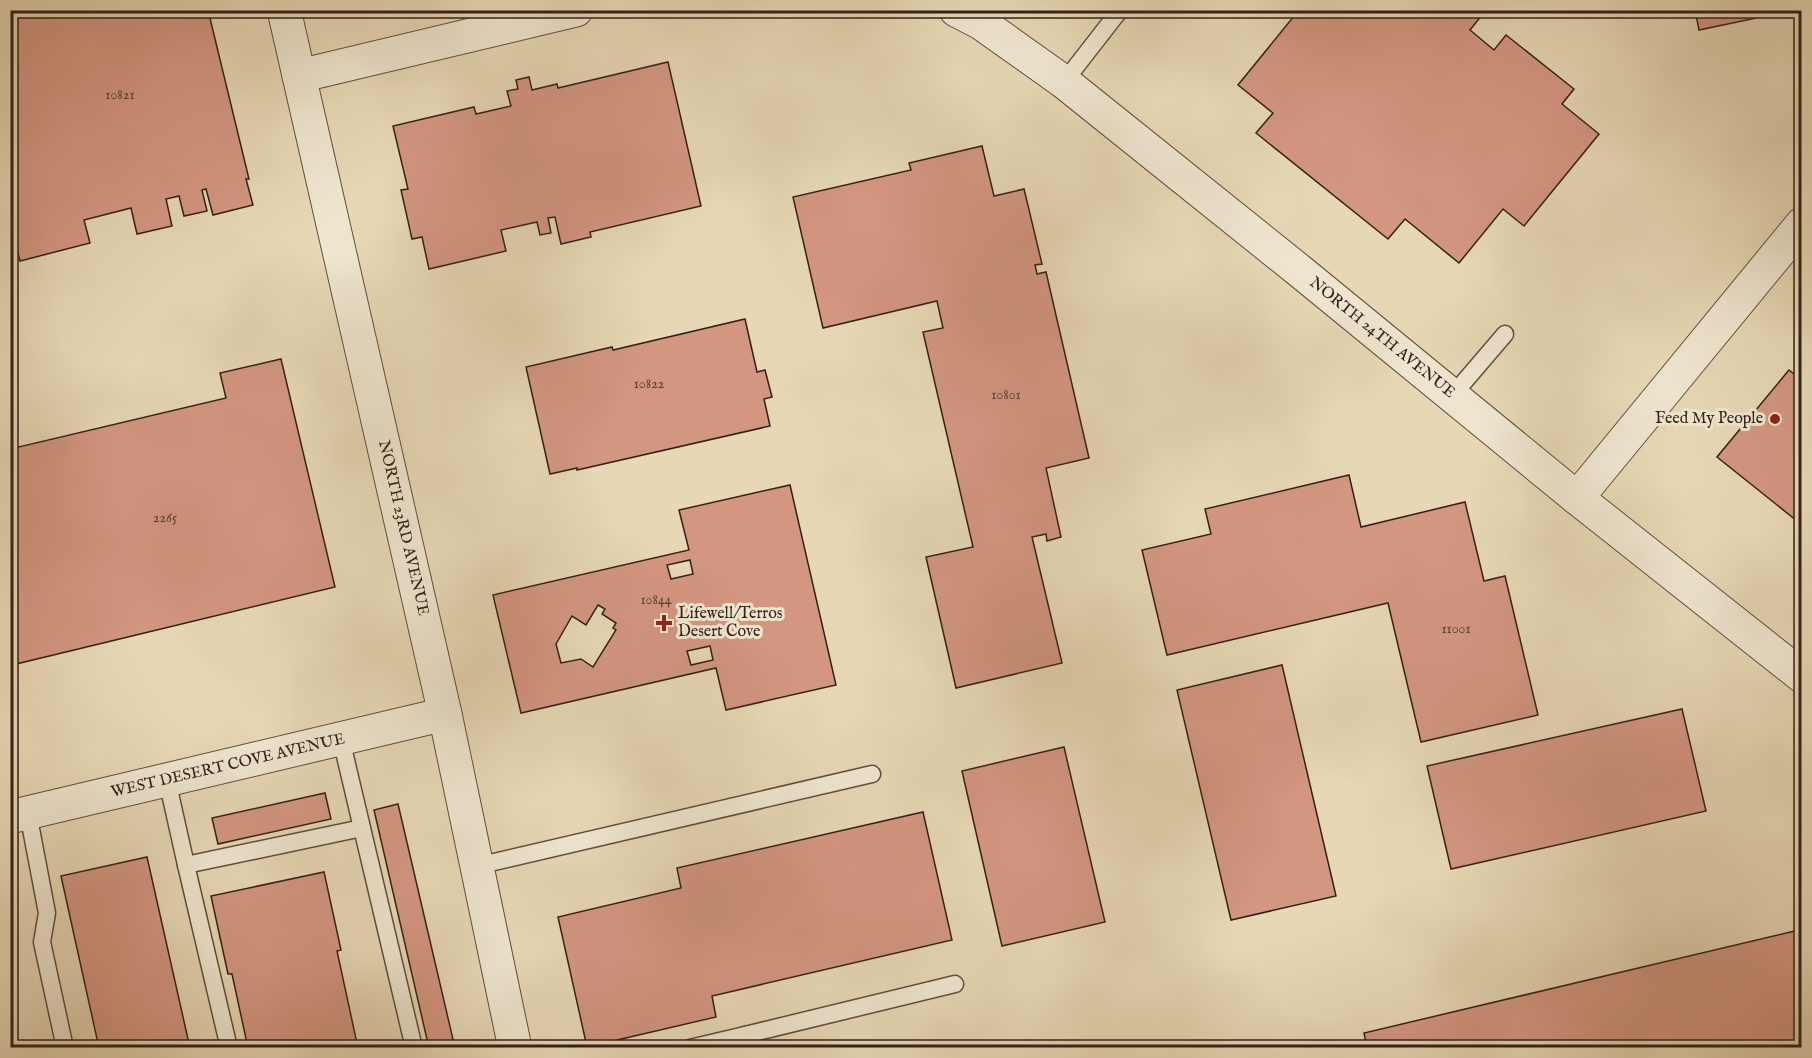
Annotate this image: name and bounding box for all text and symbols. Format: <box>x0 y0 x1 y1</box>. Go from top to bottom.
house number: 10821 <box>105 86 135 104</box>
street label: NORTH 24TH AVENUE <box>1305 273 1459 403</box>
house number: 10822 <box>634 375 665 393</box>
house number: 10801 <box>991 386 1021 404</box>
place label: Feed My People <box>1655 409 1763 429</box>
marker: Feed My People <box>1768 412 1782 426</box>
street label: NORTH 23RD AVENUE <box>373 438 433 618</box>
house number: 2265 <box>153 509 177 527</box>
house number: 10844 <box>640 591 672 609</box>
place label: Lifewell/Terros Desert Cove <box>678 604 783 642</box>
marker: Lifewell/Terros Desert Cove <box>655 614 673 632</box>
house number: 11001 <box>1441 620 1471 638</box>
street label: WEST DESERT COVE AVENUE <box>109 729 347 803</box>

